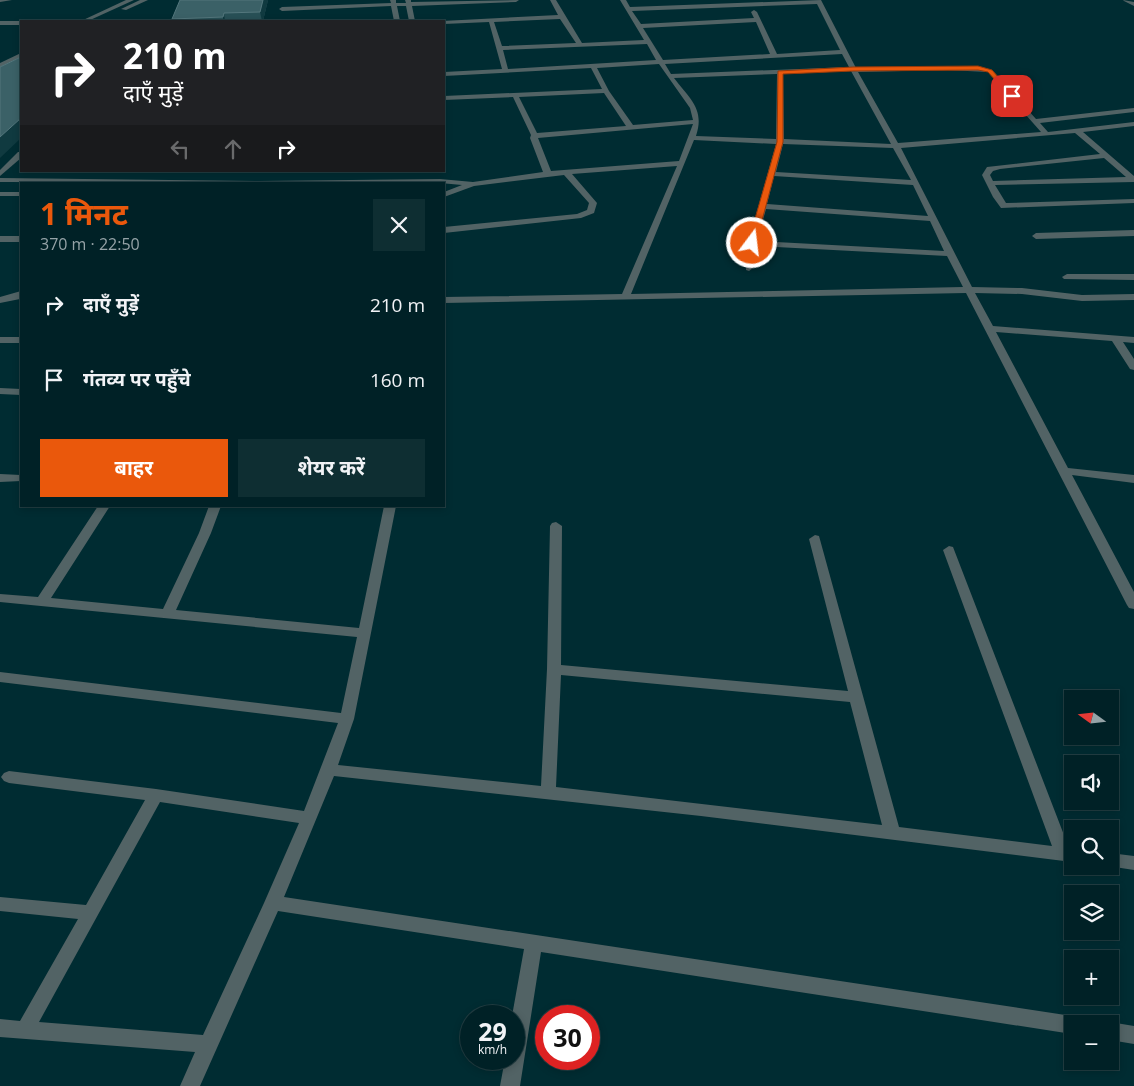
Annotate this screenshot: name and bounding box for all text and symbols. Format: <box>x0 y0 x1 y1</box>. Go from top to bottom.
text: 210 m <box>123 32 227 79</box>
icon: right <box>40 40 105 105</box>
pin <box>991 75 1033 117</box>
text: दाएँ मुड़ें <box>123 77 183 107</box>
icon: arrive <box>998 82 1026 110</box>
icon: left <box>166 135 194 163</box>
icon: ahead <box>219 135 247 163</box>
icon: right <box>272 135 300 163</box>
text: 1 मिनट <box>40 193 128 234</box>
button: close <box>373 199 425 251</box>
position arrow <box>725 216 777 268</box>
text: 370 m · 22:50 <box>40 233 140 255</box>
icon: right <box>40 291 68 319</box>
text: दाएँ मुड़ें <box>83 291 139 317</box>
text: 210 m <box>370 292 425 318</box>
icon: arrive <box>40 366 68 394</box>
text: गंतव्य पर पहुँचे <box>83 366 191 392</box>
text: 160 m <box>370 367 425 393</box>
button: बाहर <box>40 439 228 497</box>
button: शेयर करें <box>238 439 425 497</box>
north arrow <box>1064 690 1119 745</box>
map controls <box>1064 690 1119 1070</box>
button: sound <box>1064 755 1119 810</box>
button: search <box>1064 820 1119 875</box>
button: layers <box>1064 885 1119 940</box>
button: + <box>1064 950 1119 1005</box>
speed limit sign: 30 <box>535 1005 600 1070</box>
text: 29 <box>478 1014 507 1048</box>
button: − <box>1064 1015 1119 1070</box>
text: km/h <box>478 1041 507 1058</box>

